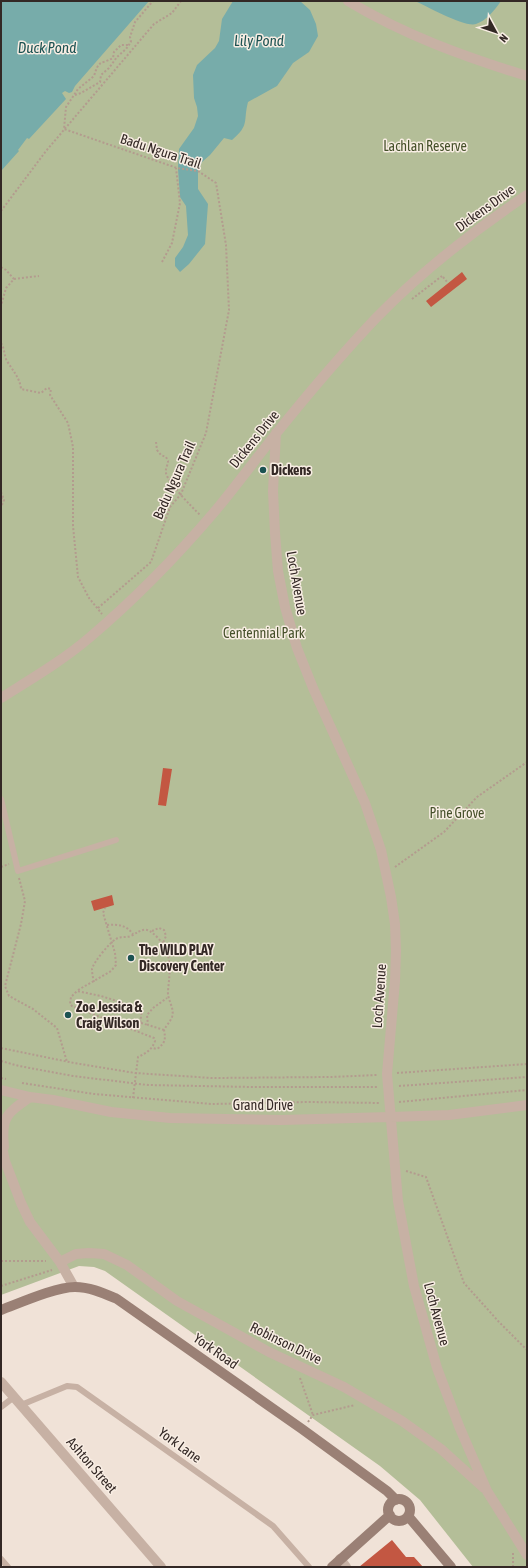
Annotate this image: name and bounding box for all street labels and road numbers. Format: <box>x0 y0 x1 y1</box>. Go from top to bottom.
street label: Badu Ngura Trail <box>118 130 204 172</box>
street label: Dickens Drive <box>452 181 518 235</box>
street label: Dickens Drive <box>226 407 282 471</box>
street label: Badu Ngura Trail <box>150 438 199 522</box>
street label: Loch Avenue <box>284 550 310 616</box>
street label: Loch Avenue <box>369 963 389 1029</box>
street label: Grand Drive <box>233 1097 293 1113</box>
street label: Loch Avenue <box>421 1281 453 1347</box>
street label: Robinson Drive <box>248 1319 324 1367</box>
street label: York Road <box>191 1330 241 1372</box>
street label: York Lane <box>155 1424 205 1466</box>
street label: Ashton Street <box>63 1434 121 1496</box>

